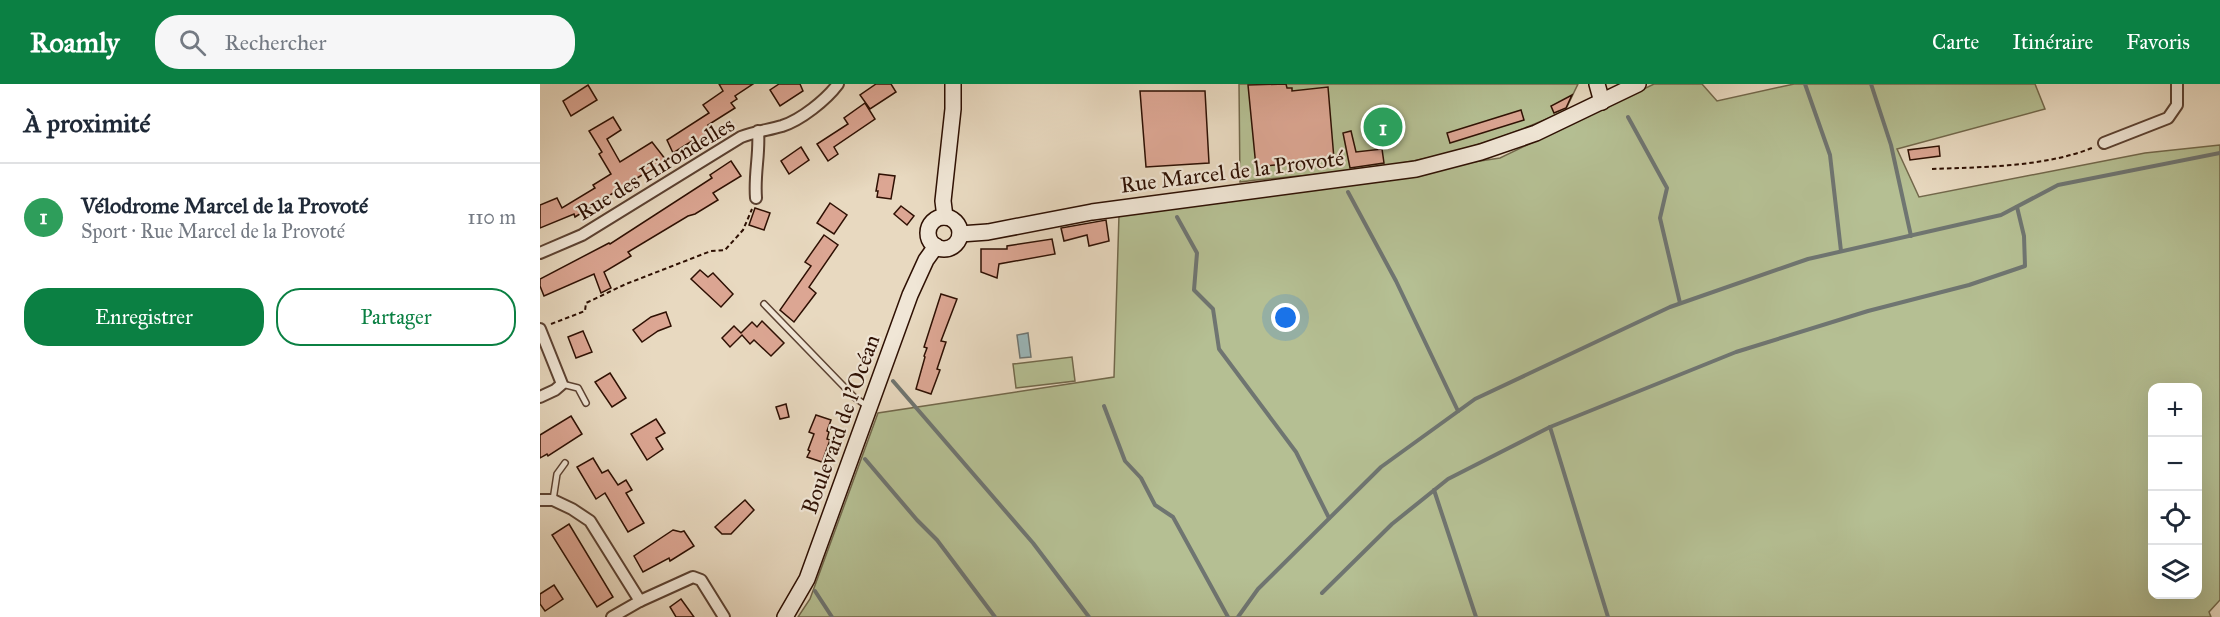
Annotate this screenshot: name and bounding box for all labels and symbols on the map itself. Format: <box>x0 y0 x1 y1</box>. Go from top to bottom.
pin: 1 <box>1364 104 1402 150</box>
street label: Rue des Hirondelles <box>571 111 739 226</box>
street label: Rue Marcel de la Provoté <box>1119 144 1346 199</box>
your location <box>1271 303 1300 332</box>
street label: Boulevard de l'Océan <box>795 331 886 518</box>

